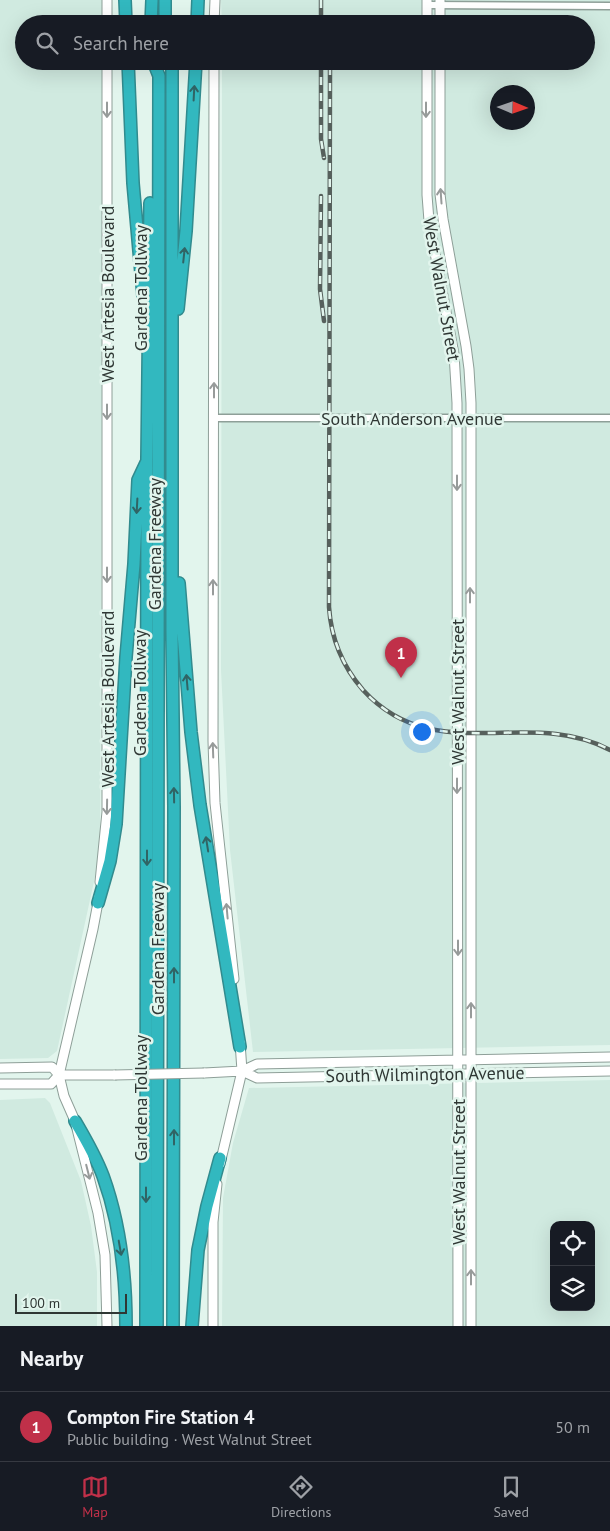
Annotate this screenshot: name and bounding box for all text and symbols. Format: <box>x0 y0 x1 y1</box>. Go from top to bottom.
search box <box>15 15 595 70</box>
icon: search <box>33 29 61 57</box>
text: Search here <box>73 31 169 55</box>
one-way arrow <box>190 85 199 101</box>
north arrow <box>490 85 535 130</box>
one-way arrow <box>102 102 112 118</box>
one-way arrow <box>422 102 431 118</box>
one-way arrow <box>436 188 445 204</box>
street label: West Artesia Boulevard <box>96 206 119 382</box>
street label: West Walnut Street <box>418 215 466 363</box>
street label: Gardena Tollway <box>129 224 152 351</box>
one-way arrow <box>179 248 189 264</box>
one-way arrow <box>209 382 219 398</box>
one-way arrow <box>102 404 112 420</box>
street label: South Anderson Avenue <box>321 407 503 430</box>
one-way arrow <box>452 475 462 491</box>
street label: Gardena Freeway <box>143 477 166 610</box>
one-way arrow <box>132 498 142 514</box>
one-way arrow <box>102 566 112 583</box>
one-way arrow <box>208 579 218 596</box>
one-way arrow <box>465 587 475 604</box>
street label: West Artesia Boulevard <box>96 611 119 787</box>
street label: West Walnut Street <box>446 619 469 765</box>
street label: Gardena Tollway <box>128 629 151 756</box>
pin: 1 <box>385 637 417 678</box>
one-way arrow <box>182 675 192 691</box>
your location <box>409 719 435 745</box>
one-way arrow <box>208 742 218 758</box>
one-way arrow <box>452 778 462 794</box>
one-way arrow <box>169 787 179 804</box>
one-way arrow <box>102 799 112 815</box>
one-way arrow <box>201 836 211 852</box>
one-way arrow <box>142 850 152 866</box>
street label: Gardena Freeway <box>146 882 169 1015</box>
one-way arrow <box>222 904 232 920</box>
one-way arrow <box>453 940 463 956</box>
one-way arrow <box>169 967 179 984</box>
one-way arrow <box>466 1003 476 1019</box>
street label: Gardena Tollway <box>129 1034 152 1161</box>
street label: South Wilmington Avenue <box>325 1061 525 1087</box>
street label: West Walnut Street <box>447 1099 470 1245</box>
one-way arrow <box>169 1130 179 1146</box>
one-way arrow <box>84 1163 93 1179</box>
one-way arrow <box>141 1187 151 1203</box>
map controls <box>550 1221 595 1311</box>
button: locate <box>550 1221 595 1266</box>
one-way arrow <box>116 1240 126 1256</box>
button: layers <box>550 1266 595 1311</box>
one-way arrow <box>466 1270 476 1286</box>
scale bar <box>15 1291 128 1314</box>
text: 100 m <box>22 1294 60 1312</box>
text: Nearby <box>20 1345 83 1372</box>
text: Compton Fire Station 4 <box>67 1405 255 1429</box>
text: 1 <box>31 1417 41 1437</box>
text: 50 m <box>555 1417 590 1437</box>
text: Public building · West Walnut Street <box>67 1429 312 1449</box>
tab: Map <box>81 1473 109 1521</box>
tab: Directions <box>271 1473 331 1521</box>
tab: Saved <box>493 1473 529 1521</box>

